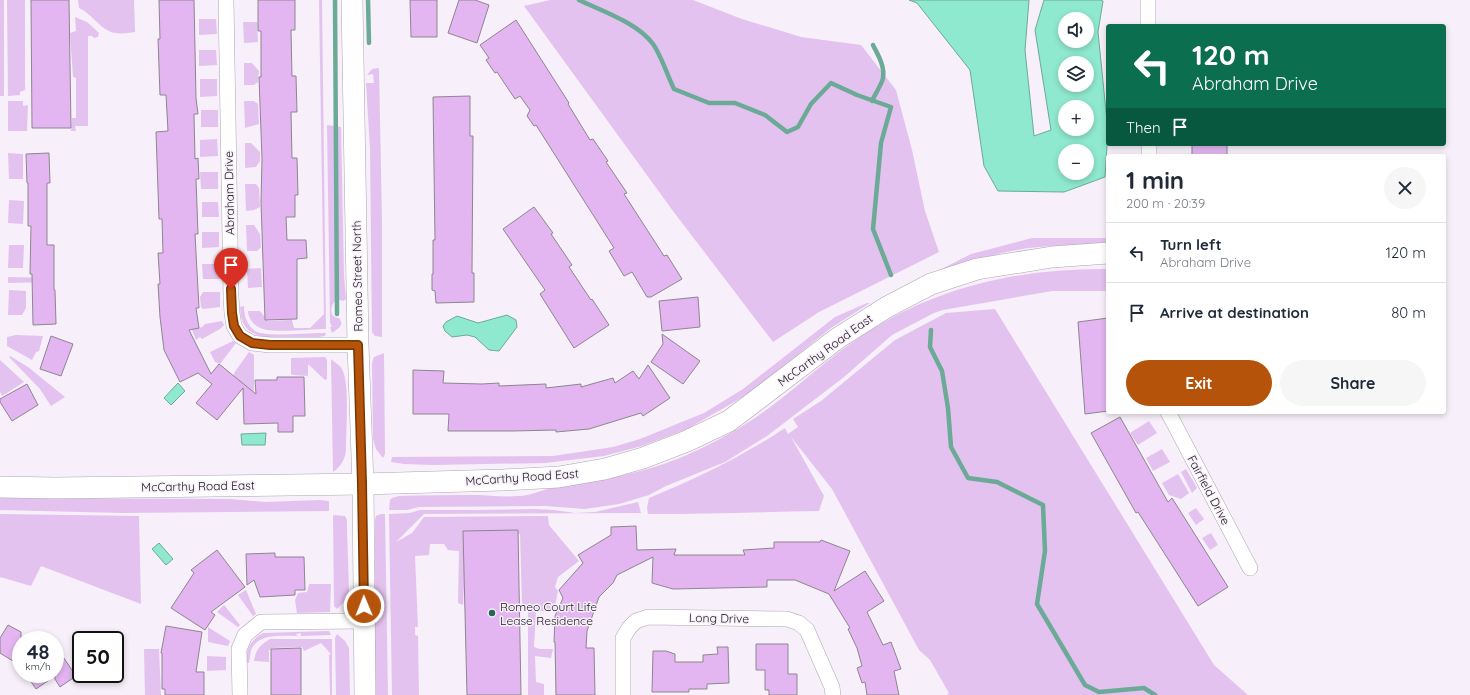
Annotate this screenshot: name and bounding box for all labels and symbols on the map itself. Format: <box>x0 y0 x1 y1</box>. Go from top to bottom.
street label: Abraham Drive <box>221 151 237 235</box>
street label: Romeo Street North <box>349 220 365 332</box>
pin <box>214 248 248 289</box>
street label: McCarthy Road East <box>775 311 875 389</box>
street label: Fairfield Drive <box>1184 453 1234 528</box>
street label: McCarthy Road East <box>465 466 579 488</box>
street label: McCarthy Road East <box>141 478 255 494</box>
position arrow <box>343 585 385 627</box>
place label: Romeo Court Life Lease Residence <box>500 599 597 628</box>
marker: Romeo Court Life Lease Residence <box>487 608 497 618</box>
street label: Long Drive <box>689 610 749 626</box>
speed limit sign: 50 <box>72 631 124 683</box>

